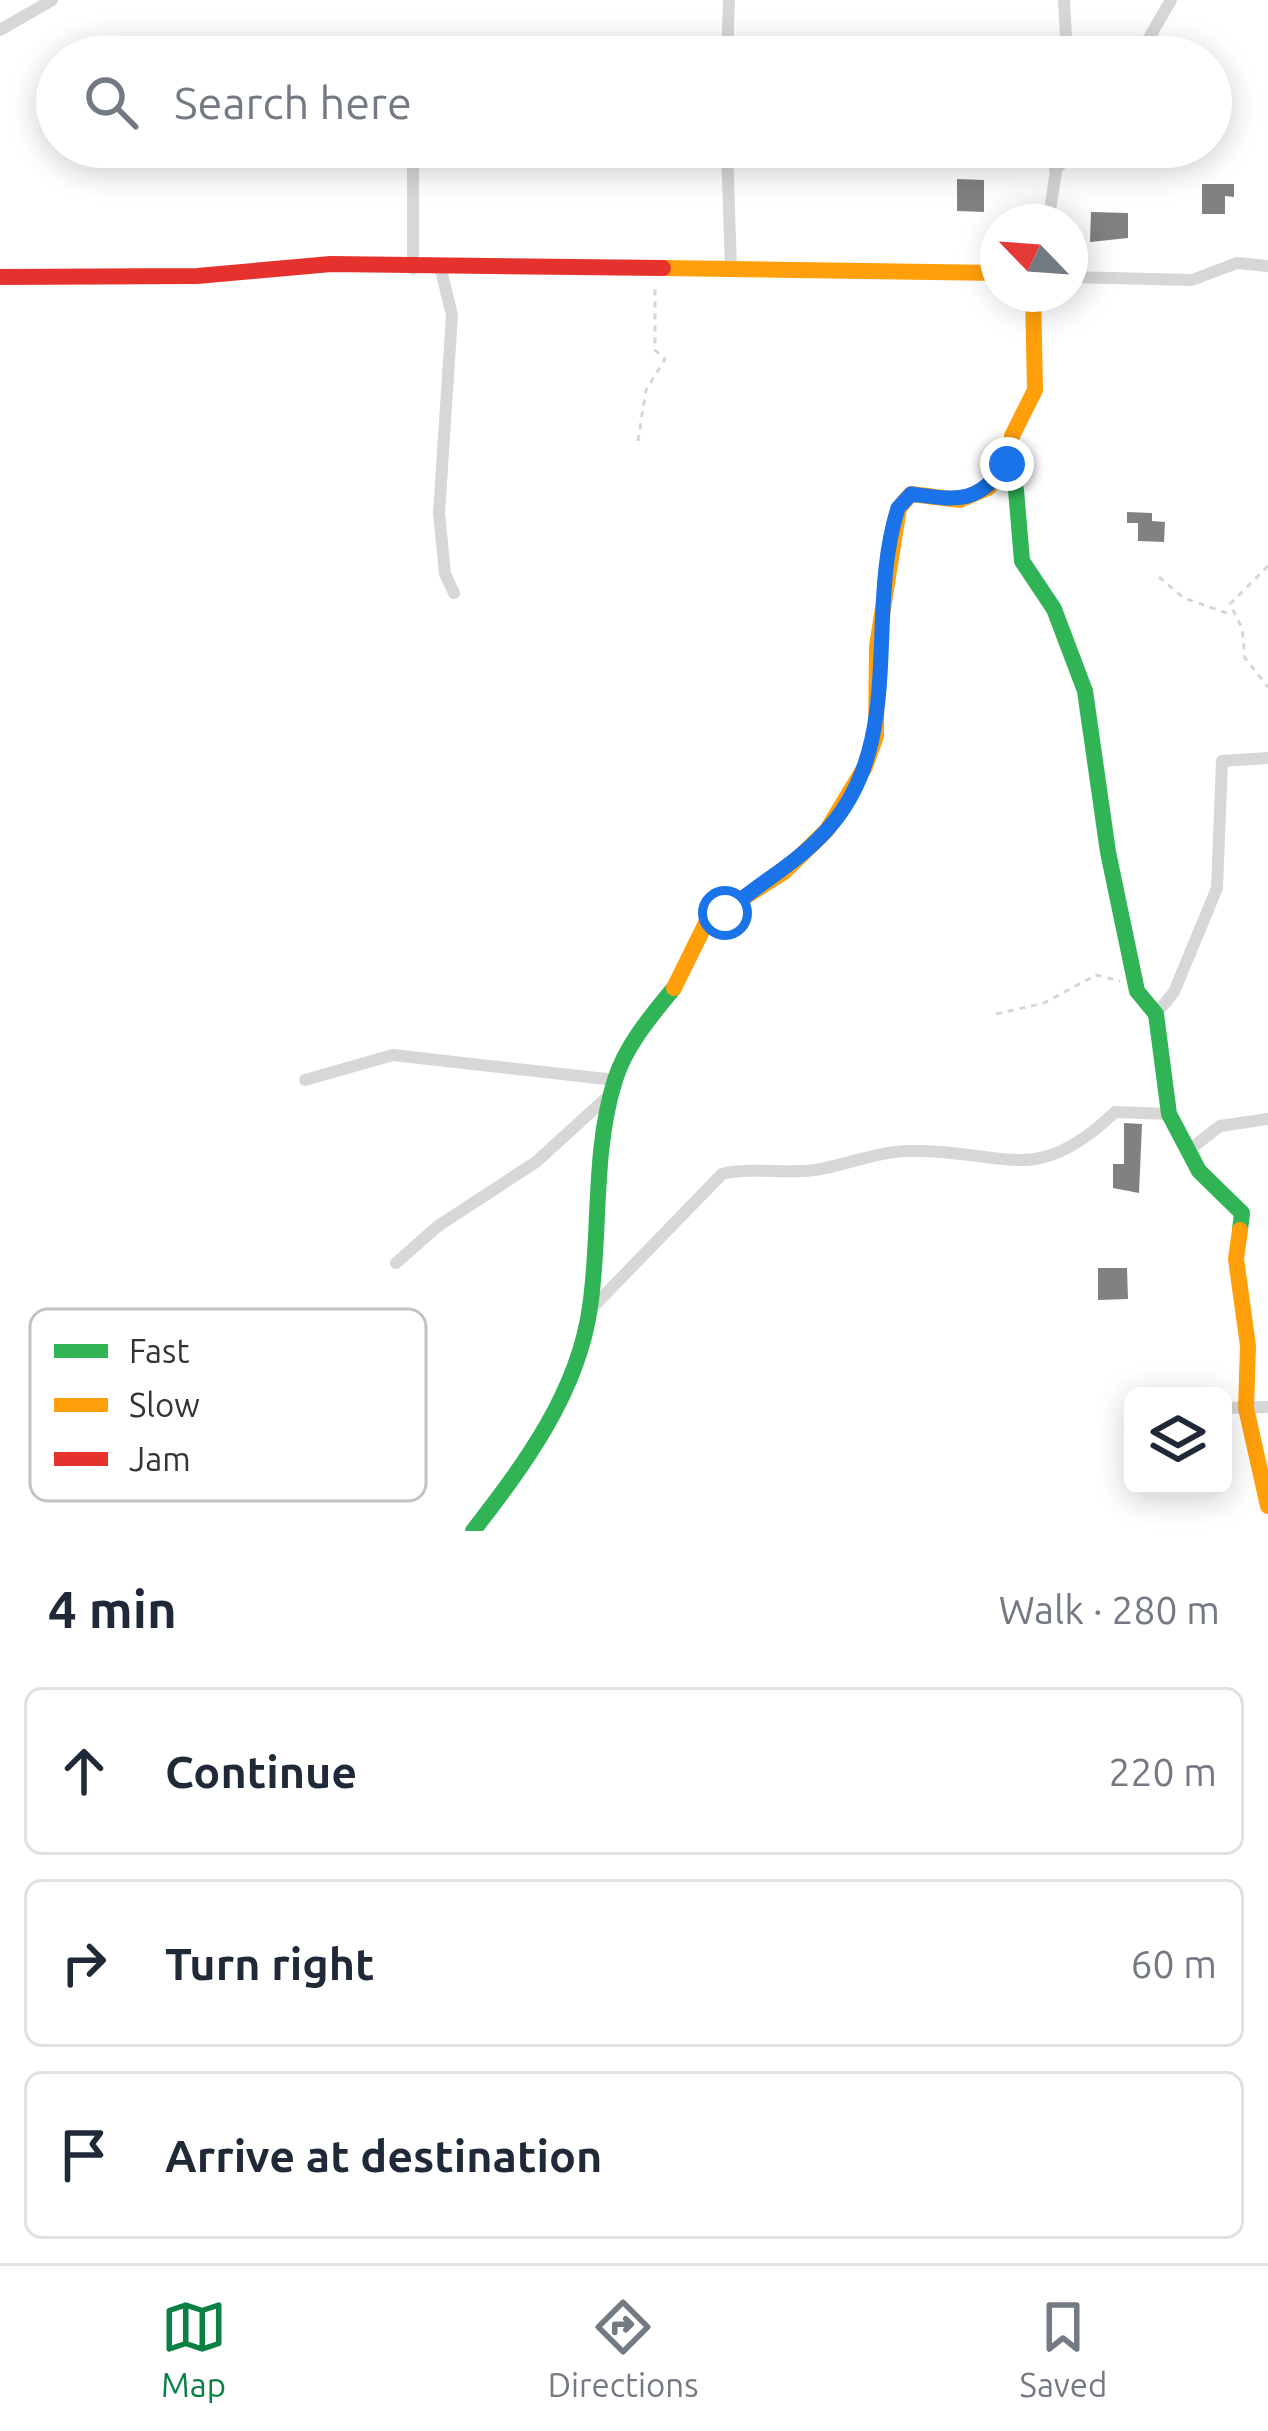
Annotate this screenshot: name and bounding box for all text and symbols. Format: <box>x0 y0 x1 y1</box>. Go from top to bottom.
search box <box>36 36 1232 168</box>
icon: search <box>78 69 144 135</box>
text: Search here <box>174 77 412 128</box>
north arrow <box>980 204 1088 312</box>
route end <box>980 437 1034 491</box>
route start <box>698 886 752 940</box>
legend <box>30 1309 426 1501</box>
text: Fast <box>129 1332 189 1369</box>
text: Slow <box>129 1386 200 1423</box>
map controls <box>1124 1387 1232 1495</box>
button: layers <box>1124 1387 1232 1495</box>
text: Jam <box>129 1440 191 1477</box>
text: 4 min <box>48 1580 177 1638</box>
text: Walk · 280 m <box>999 1588 1220 1631</box>
icon: ahead <box>51 1738 117 1804</box>
text: Continue <box>165 1746 357 1797</box>
text: 220 m <box>1108 1750 1217 1793</box>
icon: right <box>51 1930 117 1996</box>
text: Turn right <box>165 1938 374 1989</box>
text: 60 m <box>1130 1942 1217 1985</box>
icon: arrive <box>51 2122 117 2188</box>
text: Arrive at destination <box>165 2130 602 2181</box>
tab: Map <box>161 2294 227 2403</box>
tab: Directions <box>548 2294 698 2403</box>
tab: Saved <box>1020 2294 1107 2403</box>

